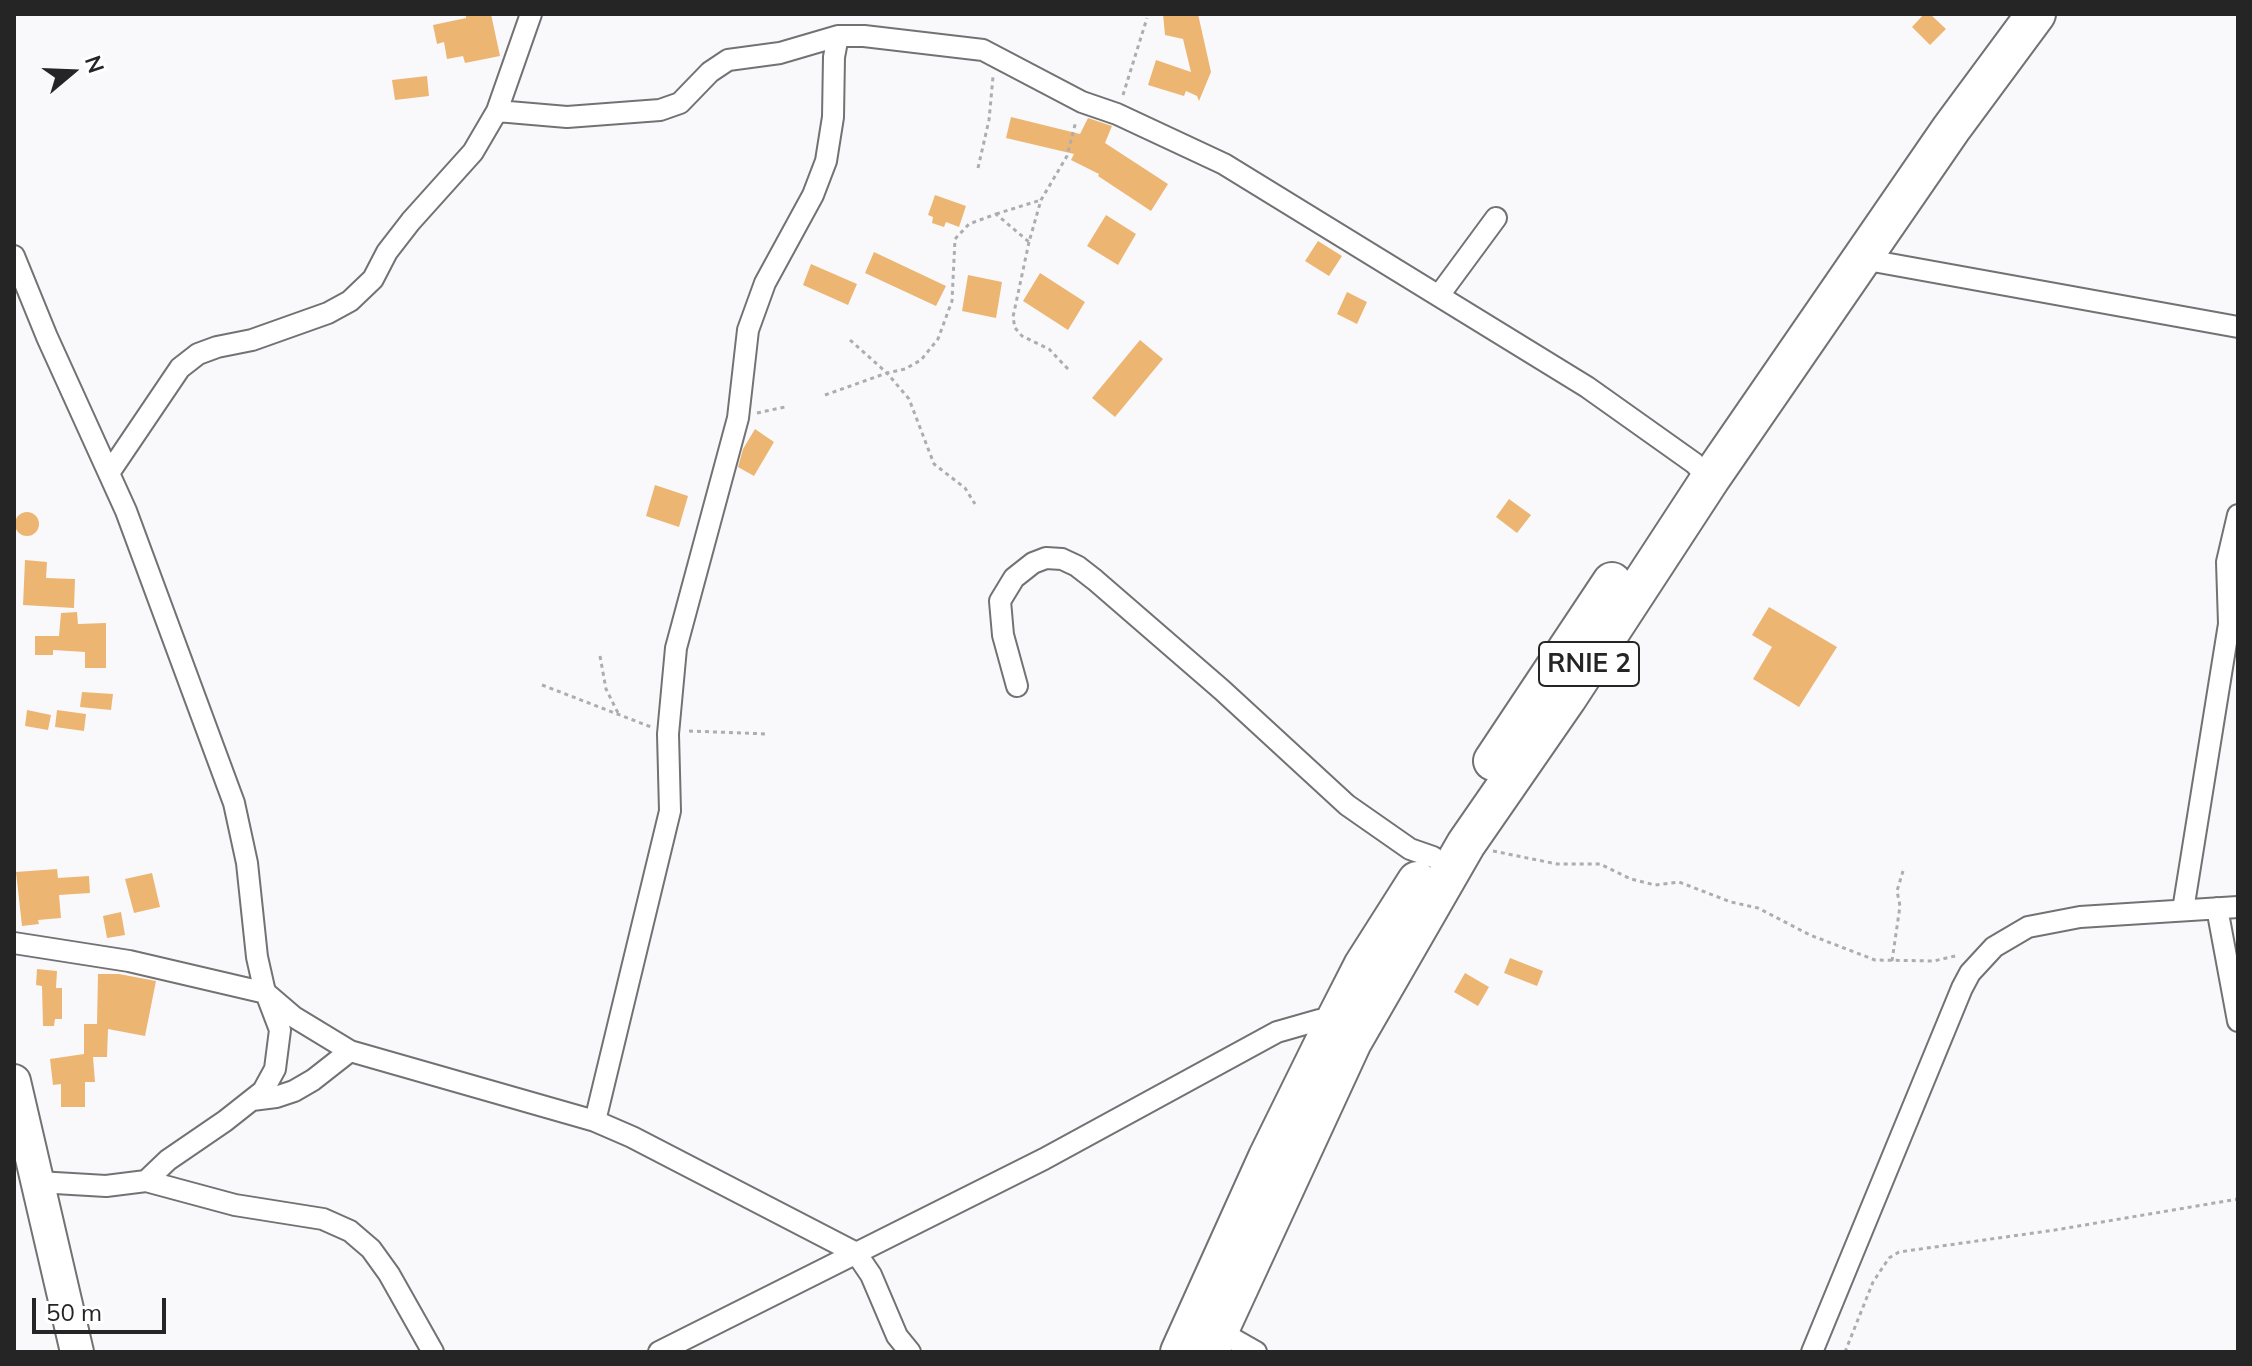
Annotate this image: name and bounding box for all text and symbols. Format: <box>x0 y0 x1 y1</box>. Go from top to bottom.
north arrow <box>32 32 112 112</box>
text: N <box>79 52 111 77</box>
road number: RNIE 2 <box>1539 642 1639 686</box>
scale bar <box>36 1282 170 1332</box>
text: 50 m <box>46 1297 102 1327</box>

